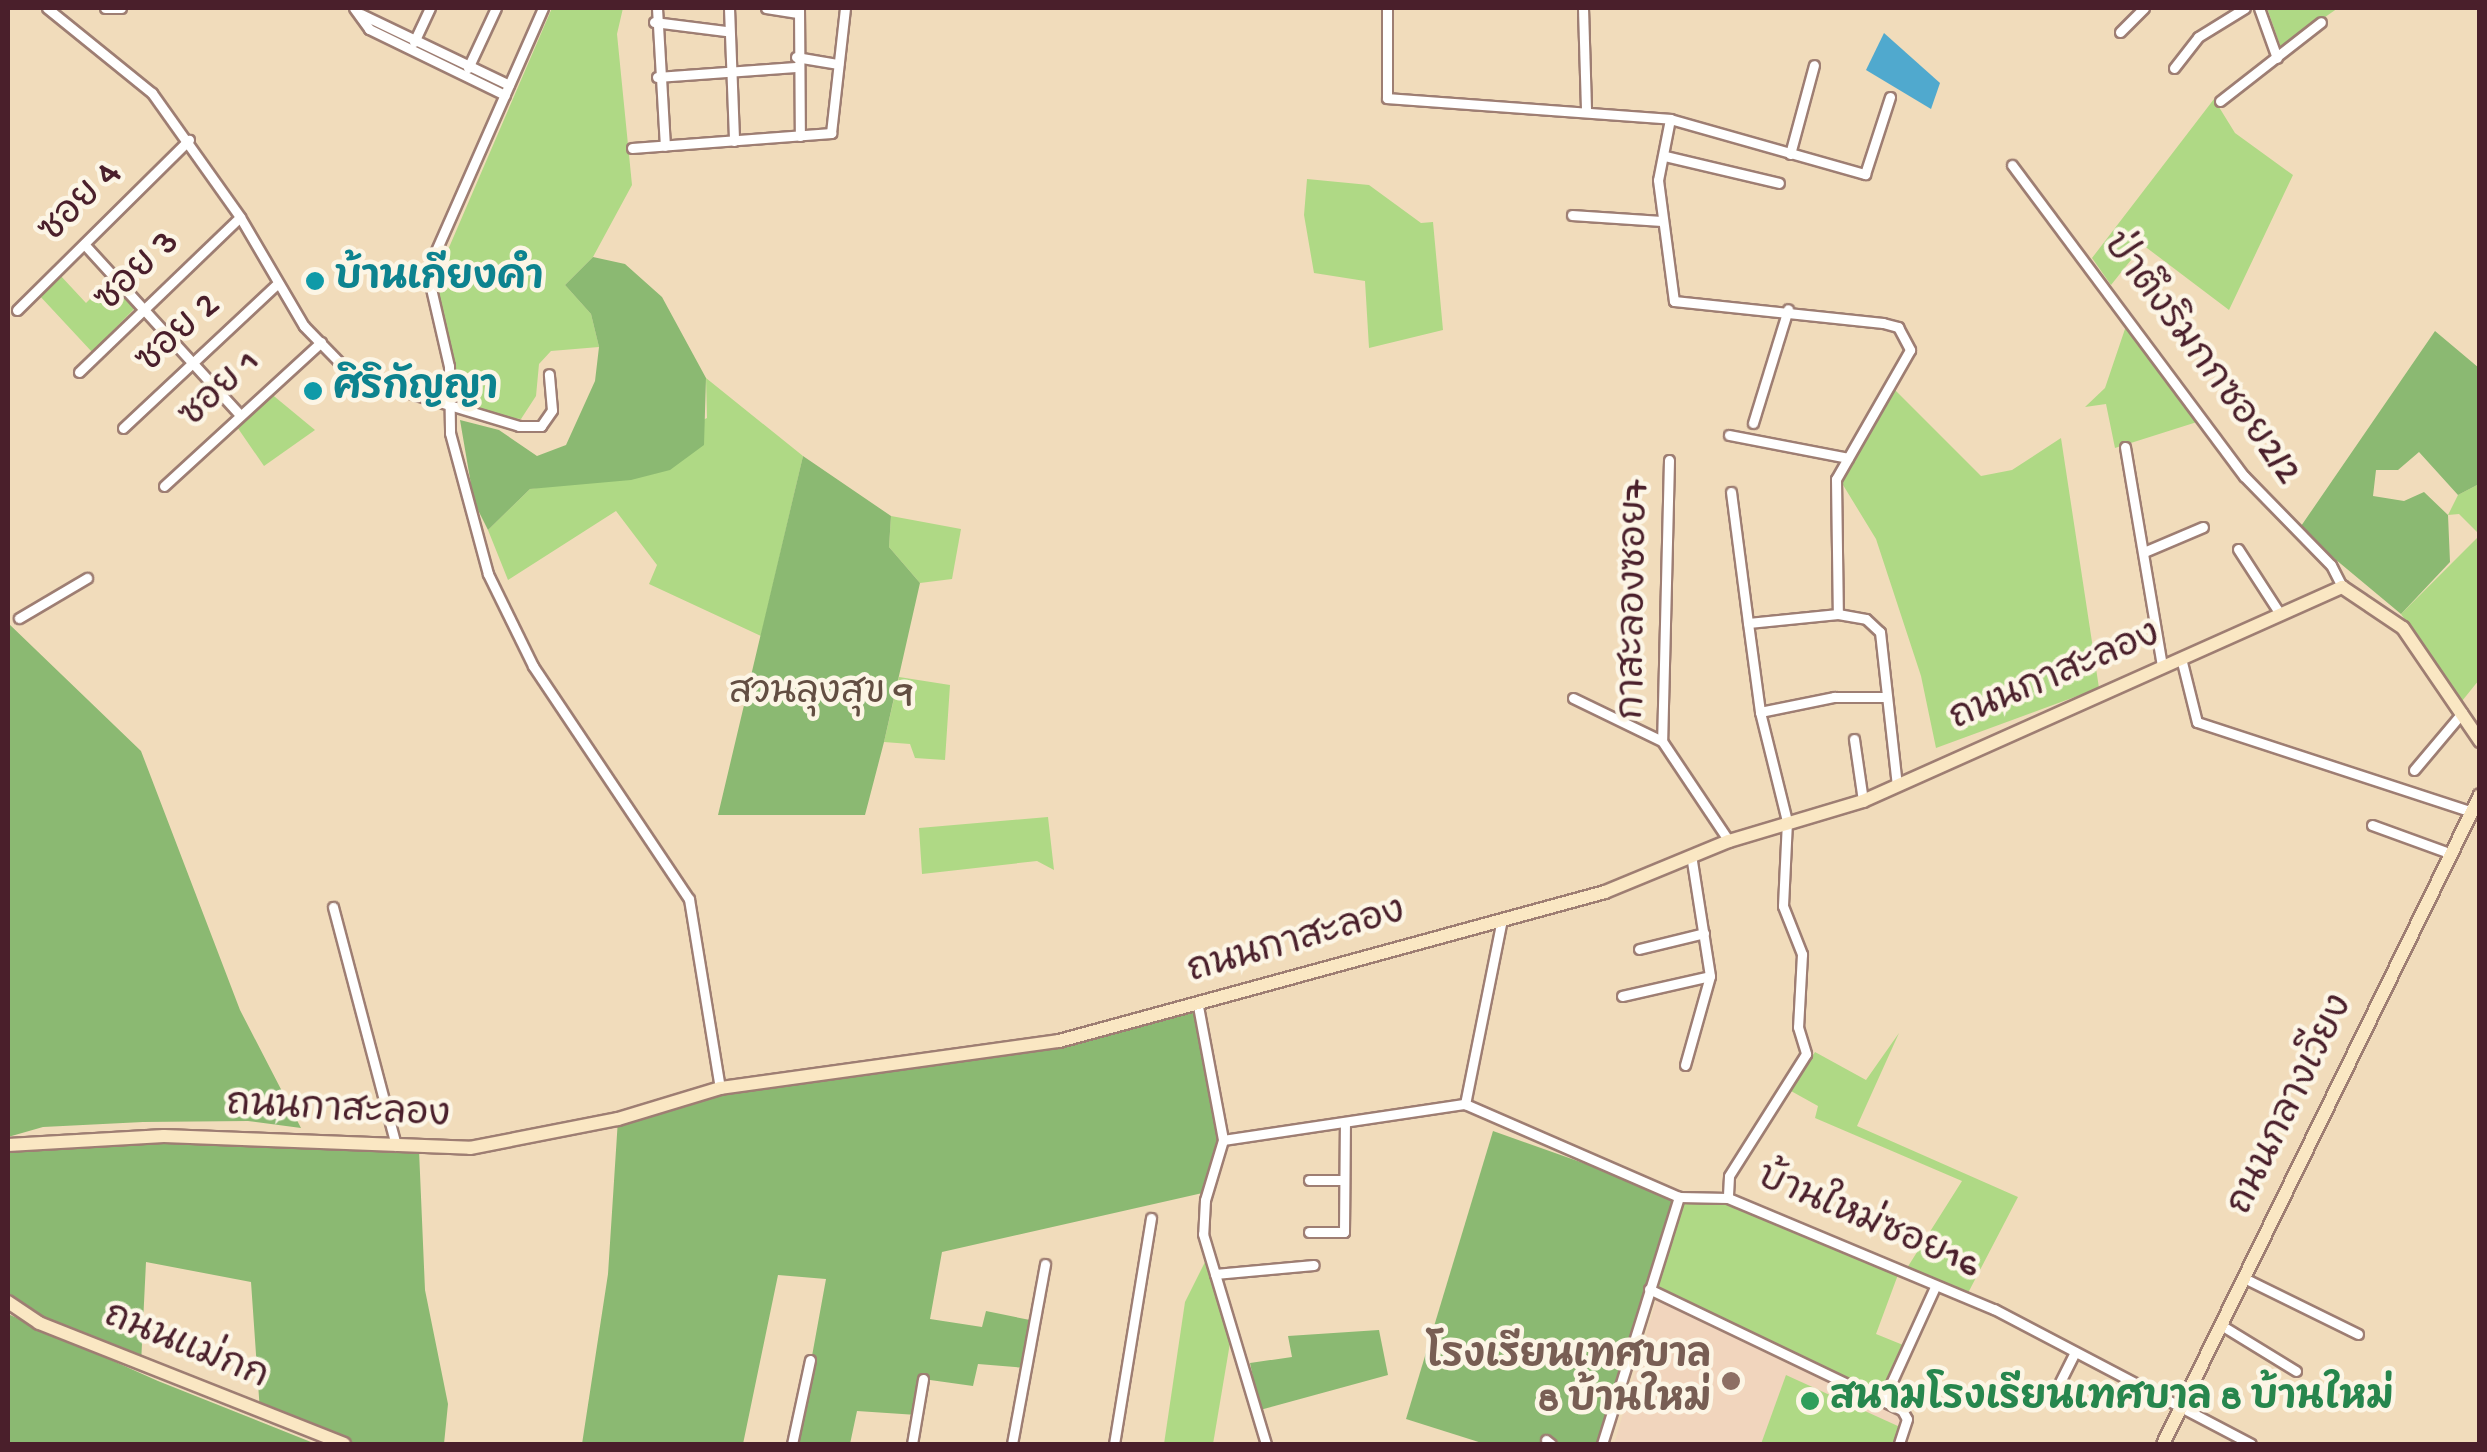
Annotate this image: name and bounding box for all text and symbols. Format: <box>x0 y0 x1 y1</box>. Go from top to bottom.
street label: ซอย 4 <box>31 153 133 255</box>
street label: ซอย 3 <box>87 222 191 324</box>
street label: ป่าตึงริมกกซอย2/2 <box>2090 225 2308 495</box>
place label: บ้านเกียงคำ <box>335 258 543 304</box>
marker: บ้านเกียงคำ <box>304 270 326 292</box>
street label: ซอย 2 <box>128 285 232 385</box>
street label: ซอย 1 <box>172 342 272 440</box>
place label: ศิริกัญญา <box>333 368 498 414</box>
marker: ศิริกัญญา <box>302 380 324 402</box>
street label: กาสะลองซอย7 <box>1612 480 1662 720</box>
street label: ถนนกาสะลอง <box>1944 614 2168 744</box>
park label: สวนลุงสุข 9 <box>729 673 913 719</box>
street label: ถนนกาสะลอง <box>1183 891 1411 997</box>
street label: ถนนกลางเวียง <box>2220 989 2366 1223</box>
street label: ถนนกาสะลอง <box>225 1084 451 1142</box>
street label: บ้านใหม่ซอย16 <box>1749 1157 1985 1291</box>
street label: ถนนแม่กก <box>96 1295 274 1403</box>
place label: โรงเรียนเทศบาล 8 บ้านใหม่ <box>1426 1336 1711 1426</box>
marker: โรงเรียนเทศบาล 8 บ้านใหม่ <box>1720 1370 1742 1392</box>
place label: สนามโรงเรียนเทศบาล 8 บ้านใหม่ <box>1830 1378 2394 1424</box>
marker: สนามโรงเรียนเทศบาล 8 บ้านใหม่ <box>1799 1390 1821 1412</box>

